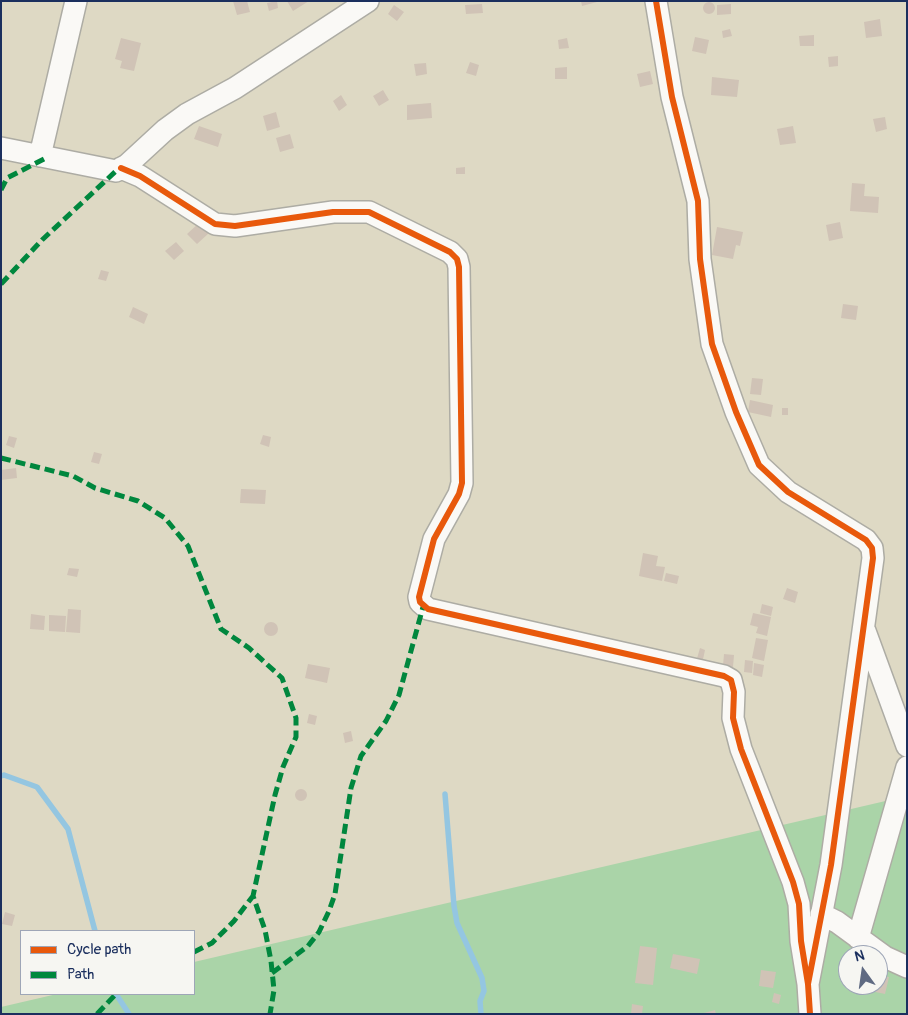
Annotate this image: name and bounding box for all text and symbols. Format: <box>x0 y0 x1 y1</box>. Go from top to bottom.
legend <box>20 930 195 995</box>
text: Cycle path <box>67 940 131 959</box>
north arrow <box>838 945 888 995</box>
text: N <box>853 947 866 965</box>
text: Path <box>67 965 94 984</box>

